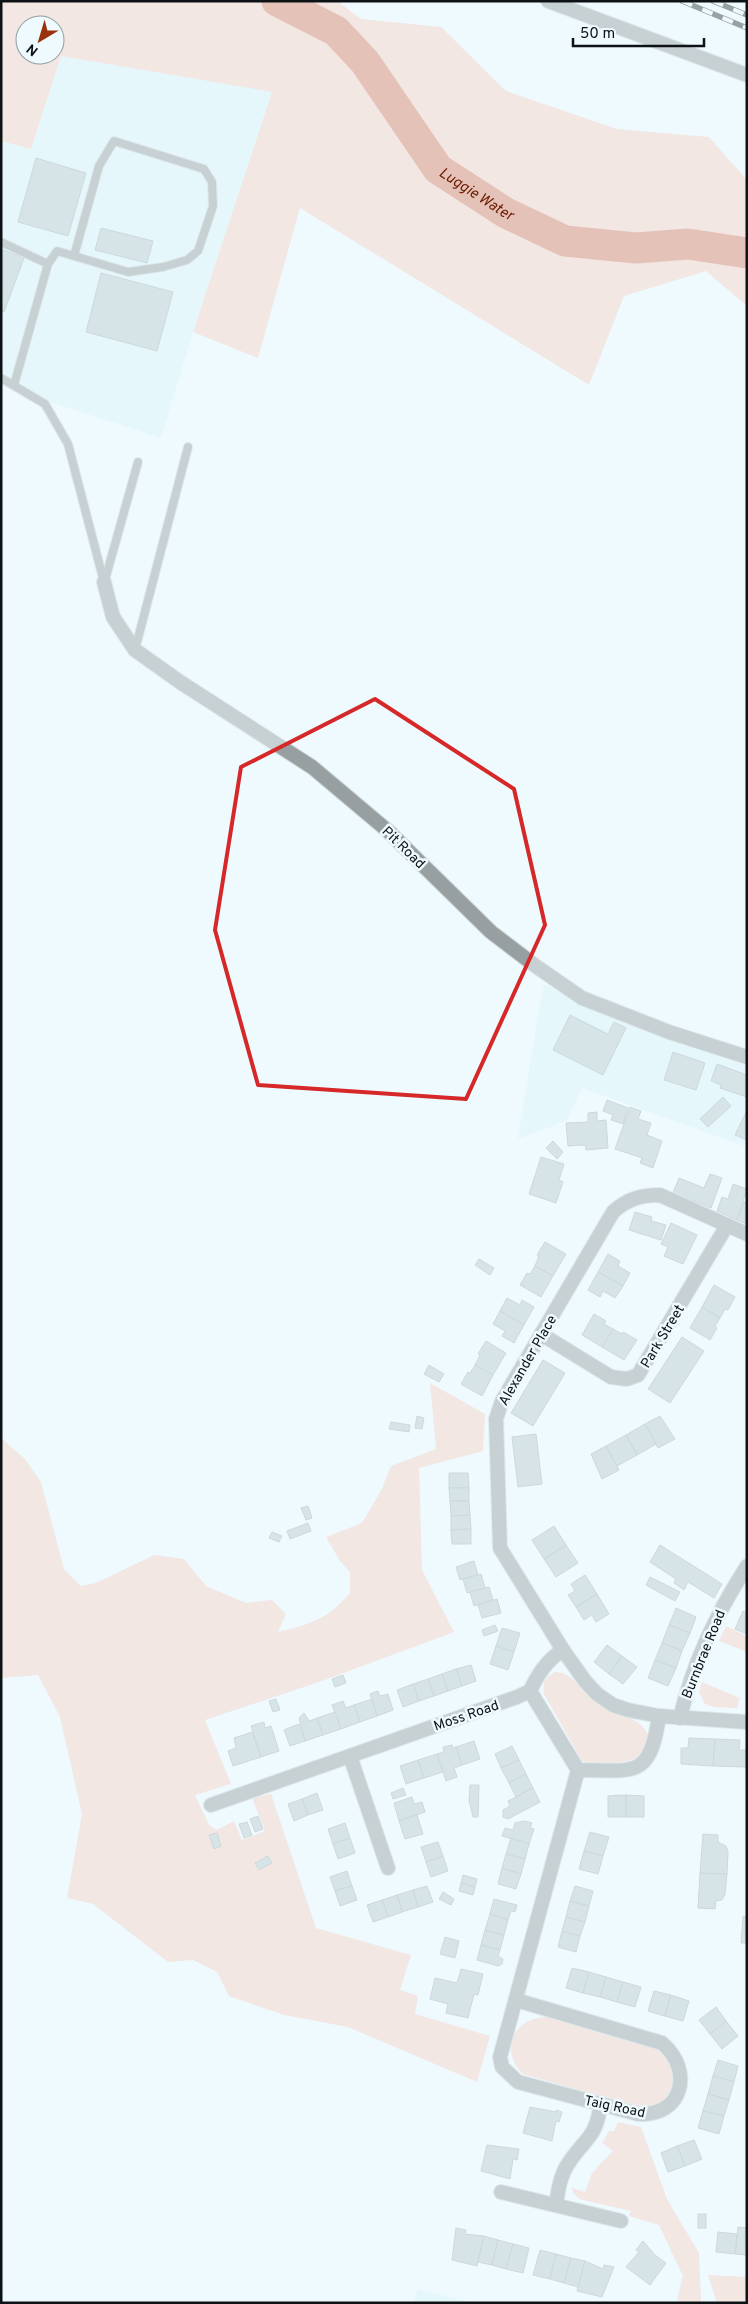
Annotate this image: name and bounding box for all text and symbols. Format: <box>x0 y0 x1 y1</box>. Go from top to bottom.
north arrow <box>15 15 65 65</box>
scale bar <box>573 15 704 47</box>
text: 50 m <box>580 25 615 44</box>
text: N <box>24 39 42 59</box>
water label: Luggie Water <box>435 164 517 227</box>
street label: Pit Road <box>378 823 428 873</box>
street label: Park Street <box>638 1302 689 1371</box>
street label: Alexander Place <box>495 1312 561 1409</box>
street label: Burnbrae Road <box>679 1608 730 1701</box>
street label: Moss Road <box>432 1697 501 1735</box>
street label: Taig Road <box>583 2093 647 2122</box>

